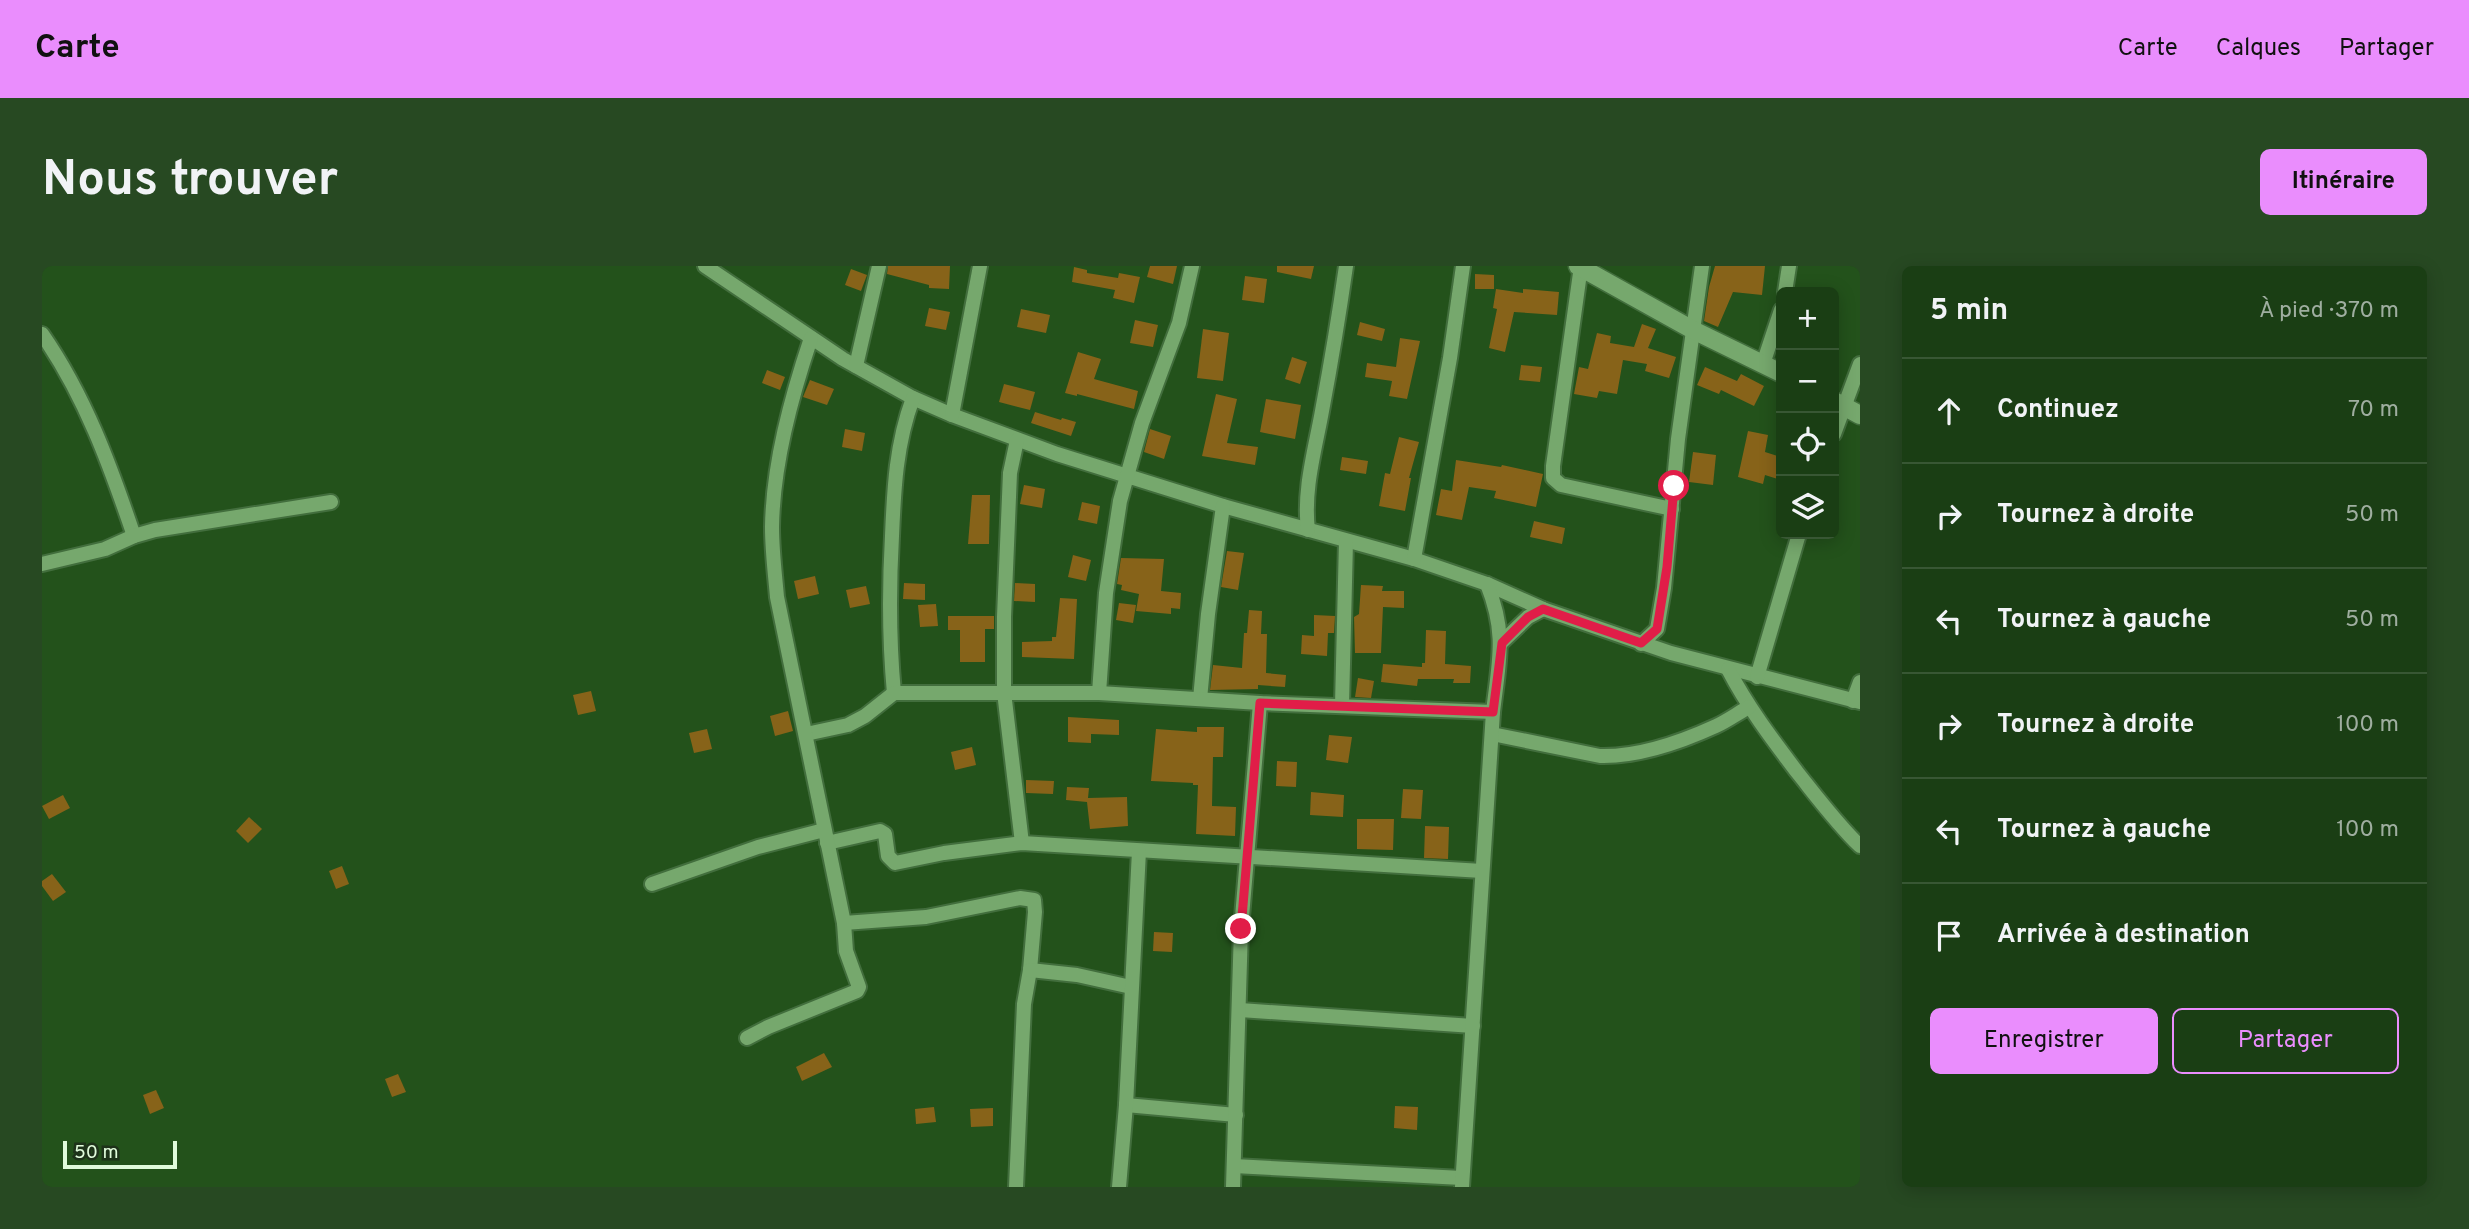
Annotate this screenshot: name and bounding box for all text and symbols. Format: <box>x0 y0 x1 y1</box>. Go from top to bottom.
text: Carte <box>35 28 120 70</box>
text: Carte <box>2118 34 2178 64</box>
text: Calques <box>2216 34 2301 64</box>
text: Partager <box>2339 34 2434 64</box>
button: Itinéraire <box>2260 149 2427 215</box>
text: Nous trouver <box>42 151 338 213</box>
map controls <box>1776 287 1839 539</box>
button: + <box>1776 287 1839 350</box>
text: 5 min <box>1930 293 2008 330</box>
text: À pied · 370 m <box>2259 297 2399 326</box>
button: − <box>1776 350 1839 413</box>
icon: ahead <box>1930 392 1968 430</box>
text: Continuez <box>1997 394 2119 427</box>
text: 70 m <box>2348 396 2399 425</box>
button: locate <box>1776 413 1839 476</box>
route start <box>1658 470 1689 501</box>
button: layers <box>1776 476 1839 539</box>
icon: right <box>1930 497 1968 535</box>
text: Tournez à droite <box>1997 499 2194 532</box>
text: 50 m <box>2345 501 2399 530</box>
icon: left <box>1930 602 1968 640</box>
text: Tournez à gauche <box>1997 604 2211 637</box>
text: 50 m <box>2345 606 2399 635</box>
icon: right <box>1930 707 1968 745</box>
text: Tournez à droite <box>1997 709 2194 742</box>
text: 100 m <box>2336 711 2399 740</box>
icon: left <box>1930 812 1968 850</box>
text: Tournez à gauche <box>1997 814 2211 847</box>
text: 100 m <box>2336 816 2399 845</box>
route end <box>1225 913 1256 944</box>
icon: arrive <box>1930 917 1968 955</box>
text: Arrivée à destination <box>1997 919 2250 952</box>
button: Enregistrer <box>1930 1008 2158 1074</box>
button: Partager <box>2172 1008 2399 1074</box>
scale bar <box>63 1138 177 1170</box>
text: 50 m <box>74 1141 119 1165</box>

